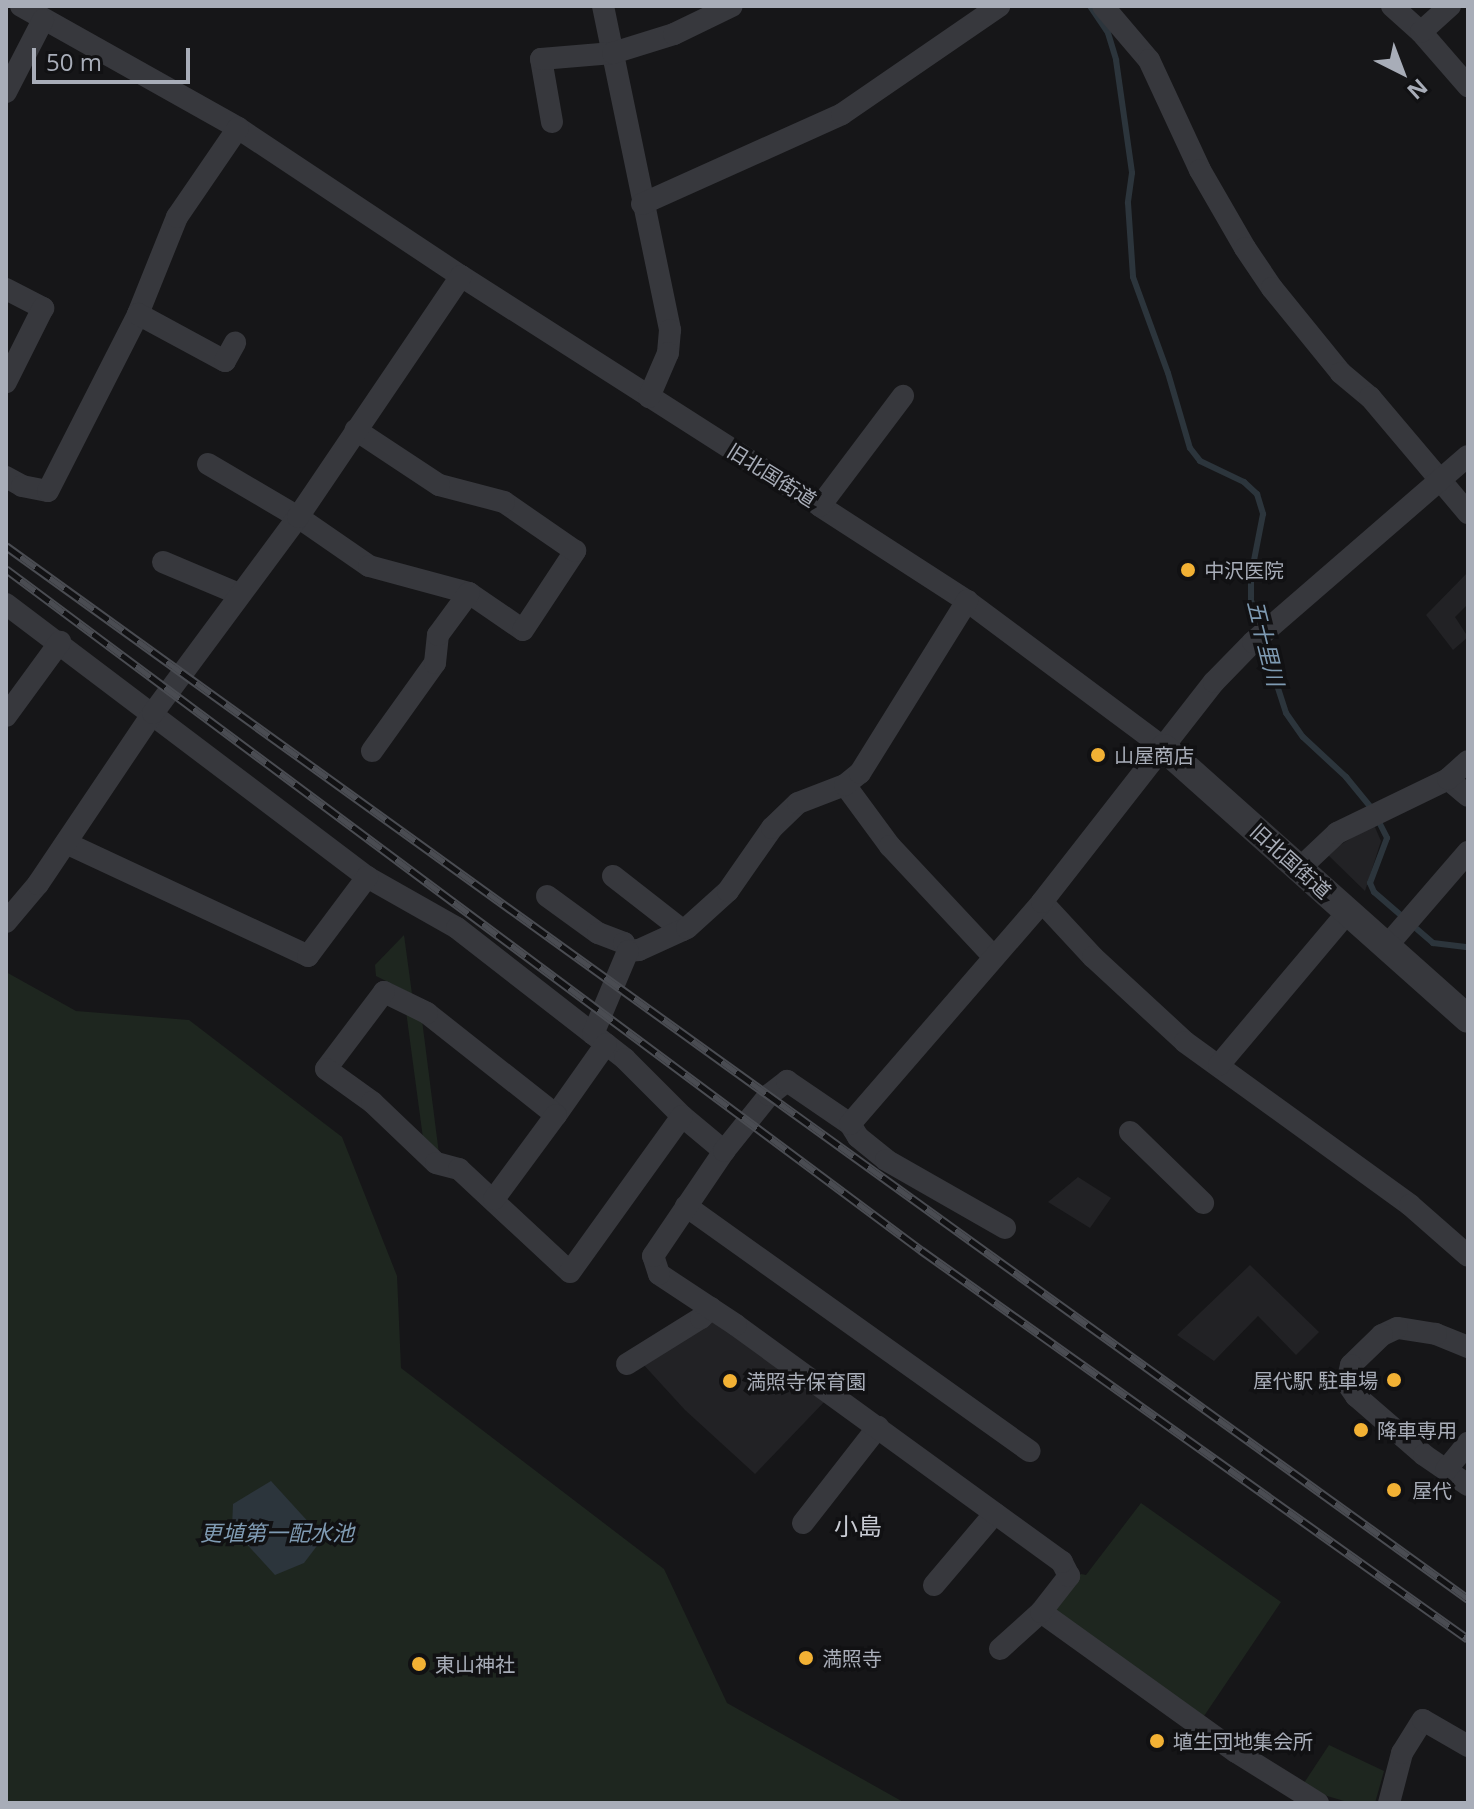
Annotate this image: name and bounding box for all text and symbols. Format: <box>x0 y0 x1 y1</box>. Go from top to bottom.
scale bar <box>36 32 194 82</box>
north arrow <box>1362 32 1442 112</box>
text: 50 m <box>46 45 102 78</box>
text: N <box>1401 73 1435 107</box>
street label: 旧北国街道 <box>723 438 821 512</box>
place label: 中沢医院 <box>1204 558 1284 582</box>
marker: 中沢医院 <box>1179 561 1197 579</box>
water label: 五十里川 <box>1243 597 1289 689</box>
place label: 山屋商店 <box>1114 743 1194 767</box>
marker: 山屋商店 <box>1089 746 1107 764</box>
street label: 旧北国街道 <box>1246 819 1336 903</box>
place label: 屋代駅 駐車場 <box>1253 1368 1378 1392</box>
place label: 満照寺保育園 <box>746 1369 866 1393</box>
marker: 屋代駅 駐車場 <box>1385 1371 1403 1389</box>
marker: 満照寺保育園 <box>721 1372 739 1390</box>
place label: 降車専用 <box>1377 1418 1457 1442</box>
marker: 降車専用 <box>1352 1421 1370 1439</box>
place label: 屋代 <box>1412 1478 1452 1502</box>
marker: 屋代 <box>1383 1479 1405 1501</box>
district label: 小島 <box>834 1512 882 1540</box>
water label: 更埴第一配水池 <box>200 1520 354 1546</box>
place label: 満照寺 <box>822 1646 882 1670</box>
marker: 満照寺 <box>797 1649 815 1667</box>
place label: 東山神社 <box>435 1652 515 1676</box>
marker: 東山神社 <box>410 1655 428 1673</box>
place label: 埴生団地集会所 <box>1173 1729 1313 1753</box>
marker: 埴生団地集会所 <box>1148 1732 1166 1750</box>

